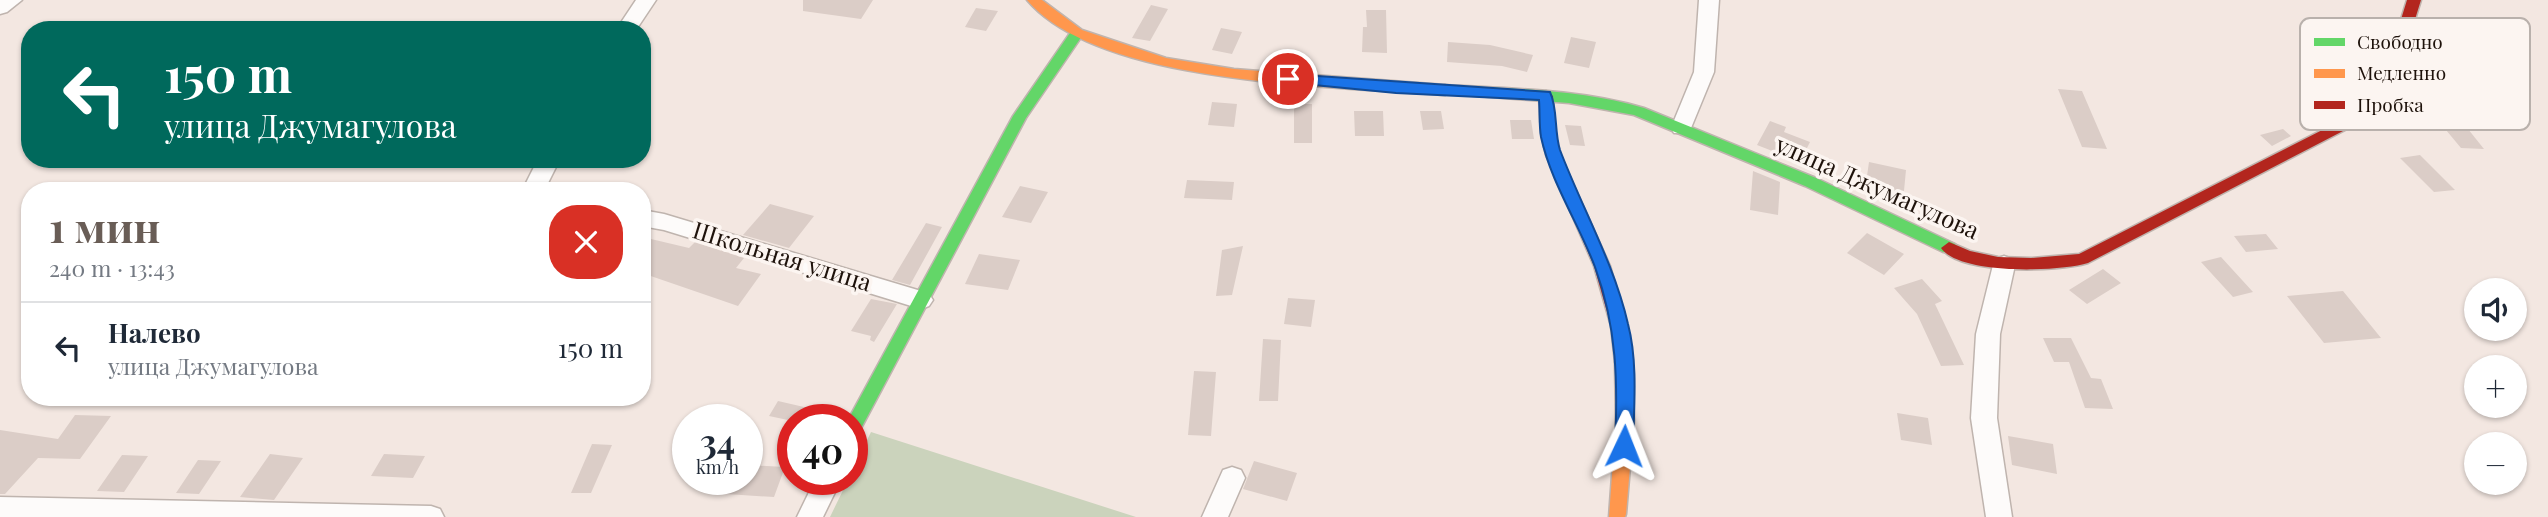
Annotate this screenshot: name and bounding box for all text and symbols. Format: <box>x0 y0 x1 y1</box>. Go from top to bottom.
legend <box>2300 18 2530 130</box>
text: Свободно <box>2357 28 2443 54</box>
text: 150 m <box>164 40 292 105</box>
icon: left <box>49 49 140 140</box>
pin <box>1258 49 1318 109</box>
text: Медленно <box>2357 59 2446 85</box>
icon: arrive <box>1269 60 1307 98</box>
text: Пробка <box>2357 91 2424 117</box>
text: улица Джумагулова <box>164 103 457 146</box>
street label: улица Джумагулова <box>1770 126 1985 245</box>
text: 1 мин <box>49 198 160 254</box>
button: close <box>549 205 623 279</box>
street label: Школьная улица <box>689 213 876 297</box>
text: 240 m · 13:43 <box>49 252 175 283</box>
map controls <box>2464 278 2527 495</box>
button: sound <box>2464 278 2527 341</box>
text: Налево <box>108 315 201 350</box>
icon: left <box>49 329 87 367</box>
text: 150 m <box>558 330 623 365</box>
text: улица Джумагулова <box>108 350 318 381</box>
button: + <box>2464 355 2527 418</box>
speed limit sign: 40 <box>777 404 868 495</box>
position arrow <box>1587 409 1661 483</box>
text: 34 <box>700 417 735 464</box>
button: − <box>2464 432 2527 495</box>
text: km/h <box>696 455 739 479</box>

